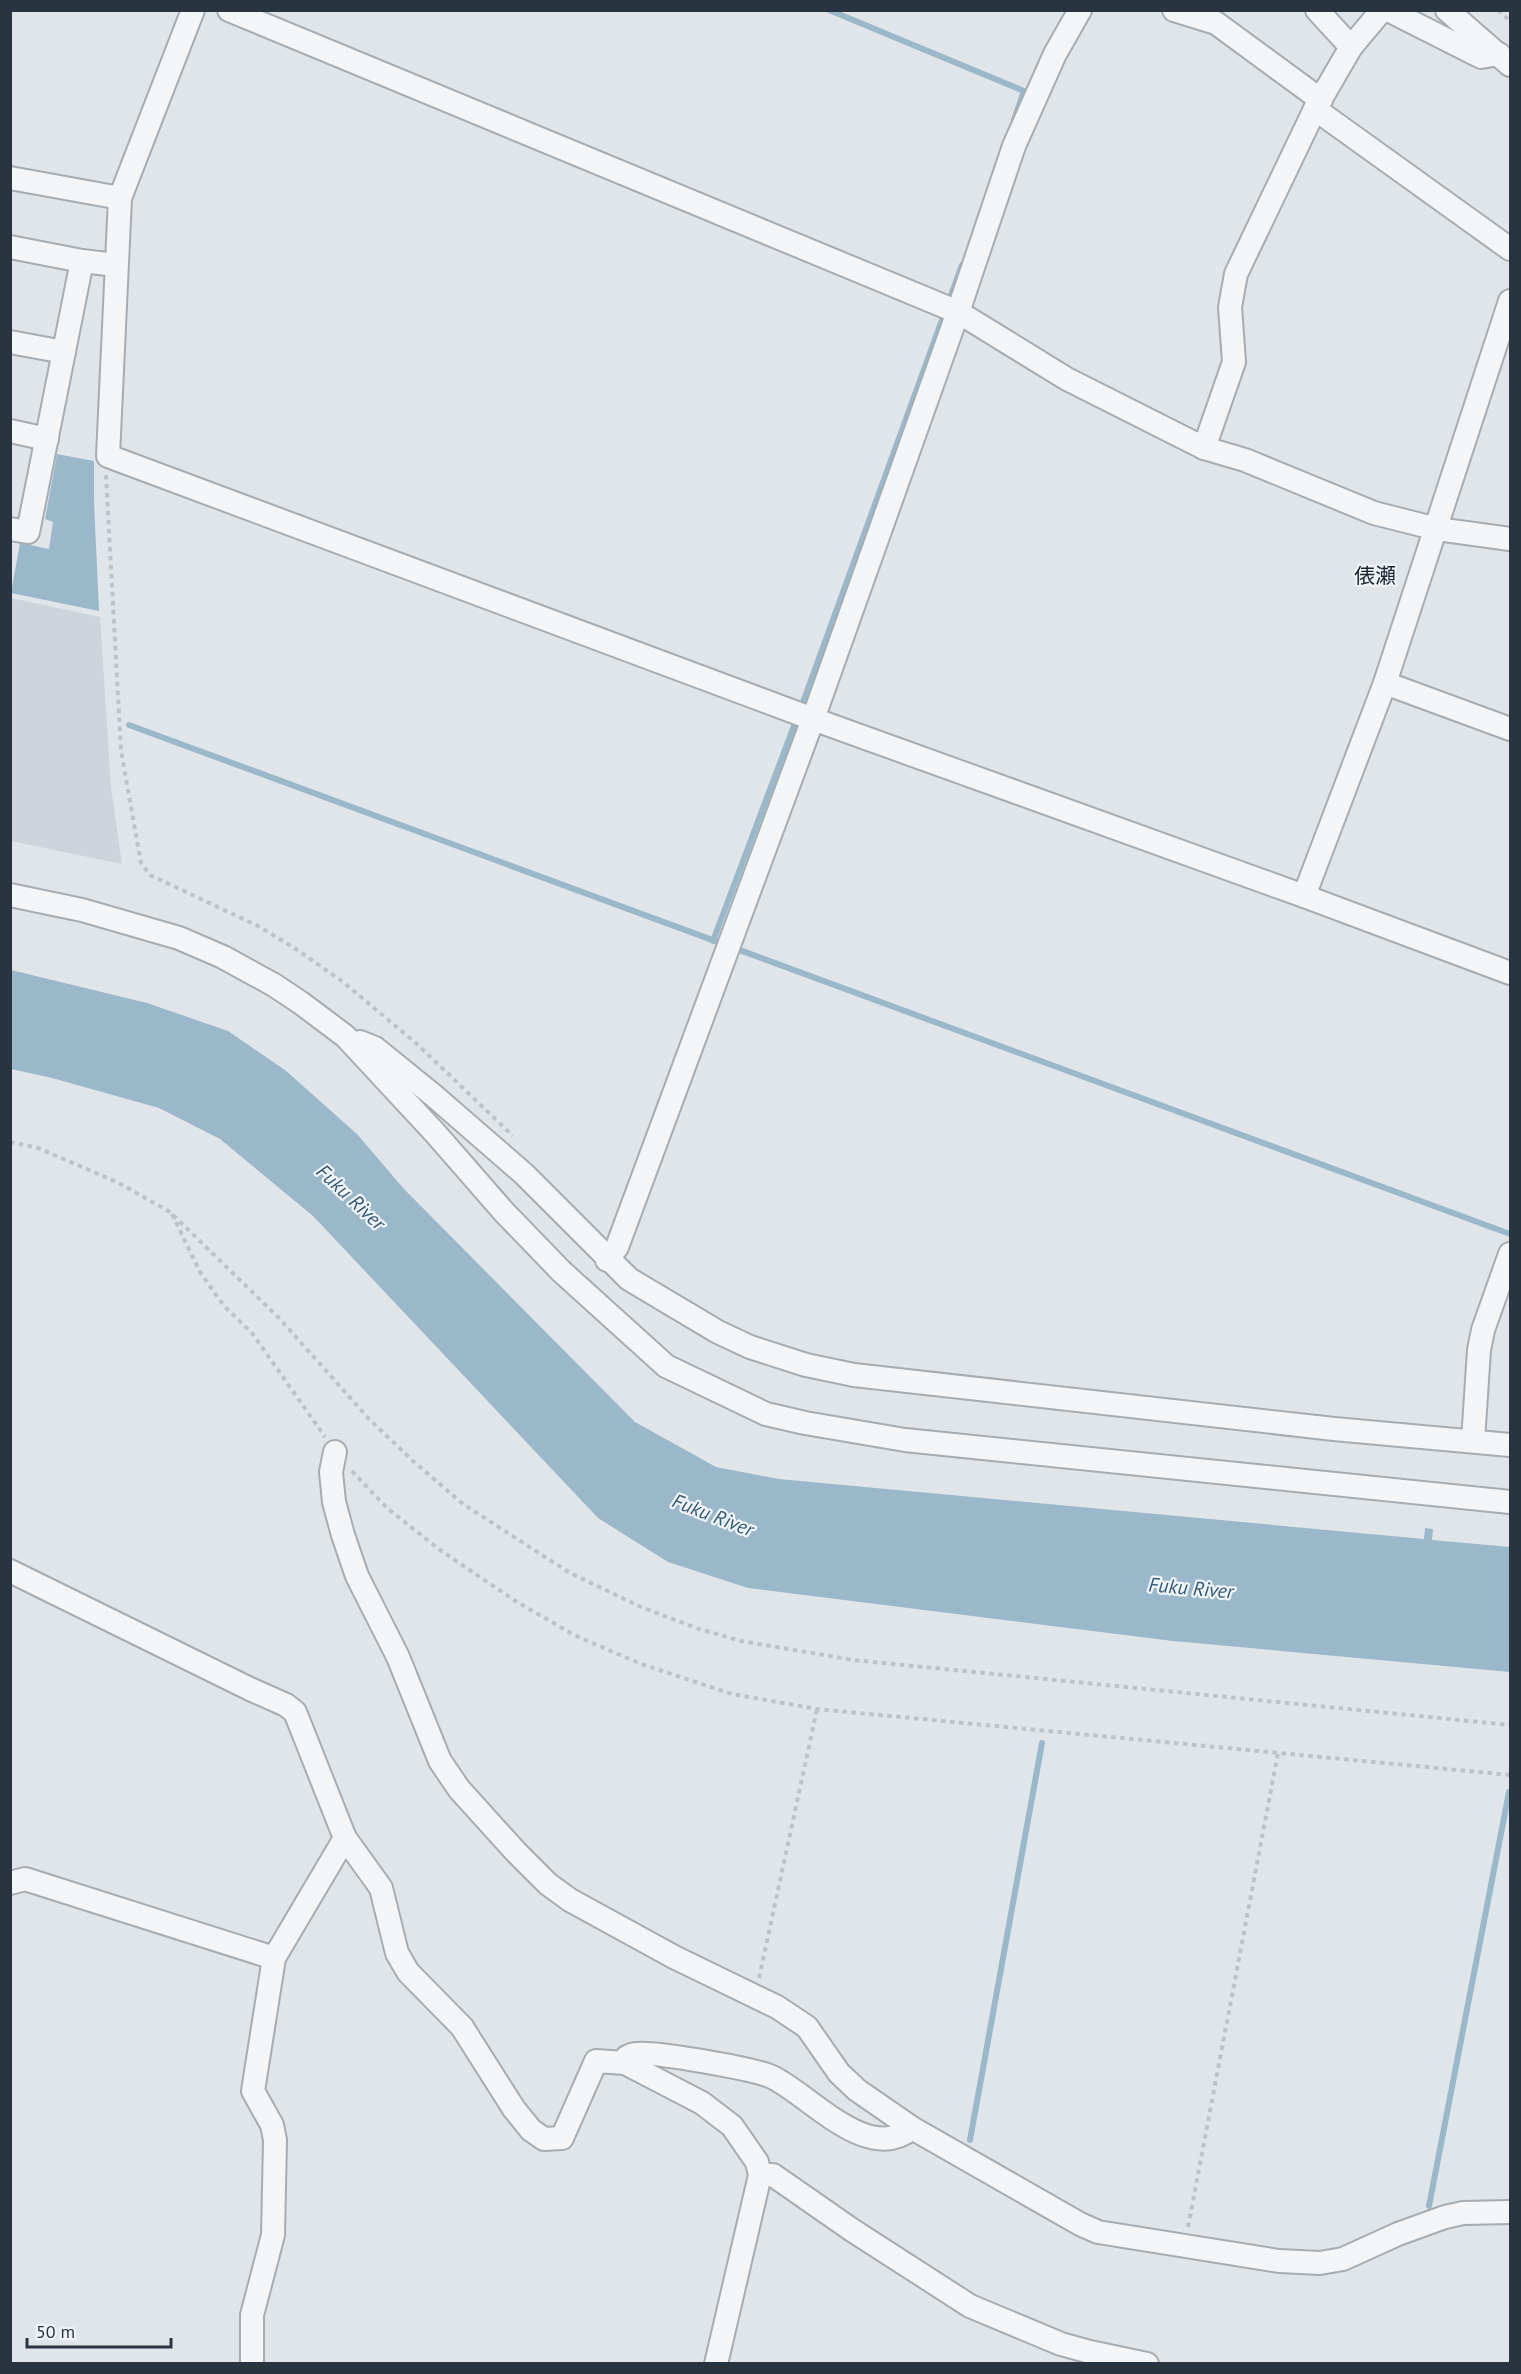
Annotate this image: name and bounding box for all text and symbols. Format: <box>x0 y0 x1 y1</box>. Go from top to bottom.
district label: 俵瀬 <box>1354 562 1396 589</box>
water label: Fuku River <box>311 1158 392 1237</box>
water label: Fuku River <box>669 1488 759 1543</box>
water label: Fuku River <box>1147 1571 1236 1605</box>
scale bar <box>27 2311 171 2349</box>
text: 50 m <box>36 2320 75 2343</box>

